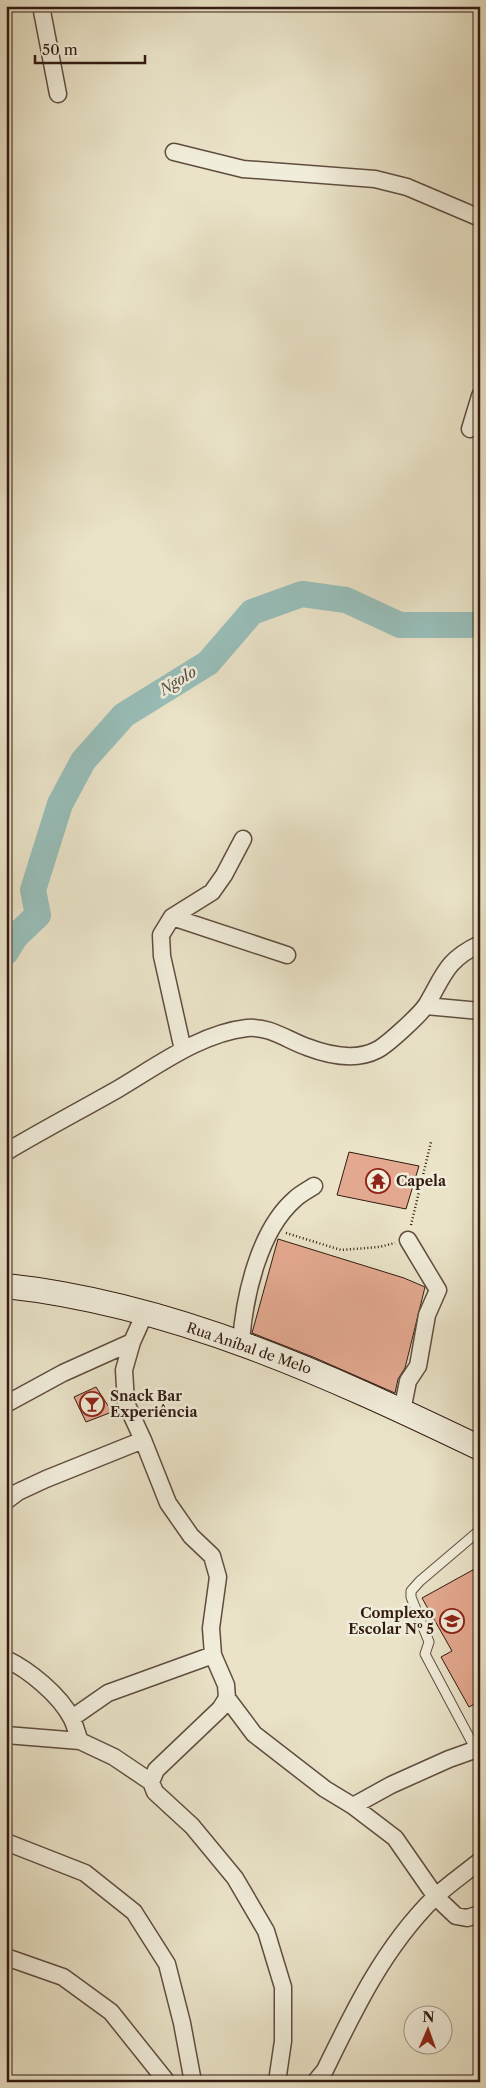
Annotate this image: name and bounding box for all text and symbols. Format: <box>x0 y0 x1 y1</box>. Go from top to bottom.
scale bar <box>35 32 145 64</box>
text: 50 m <box>42 40 78 59</box>
water label: Ngolo <box>155 662 200 700</box>
temple icon: Capela <box>365 1168 391 1194</box>
place label: Capela <box>396 1172 447 1190</box>
street label: Rua Aníbal de Melo <box>184 1318 314 1378</box>
place label: Snack Bar Experiência <box>110 1387 198 1421</box>
bar icon: Snack Bar Experiência <box>79 1391 105 1417</box>
place label: Complexo Escolar Nº 5 <box>348 1604 434 1638</box>
school or university icon: Complexo Escolar Nº 5 <box>439 1608 465 1634</box>
north arrow <box>404 2006 454 2056</box>
text: N <box>422 2008 435 2026</box>

